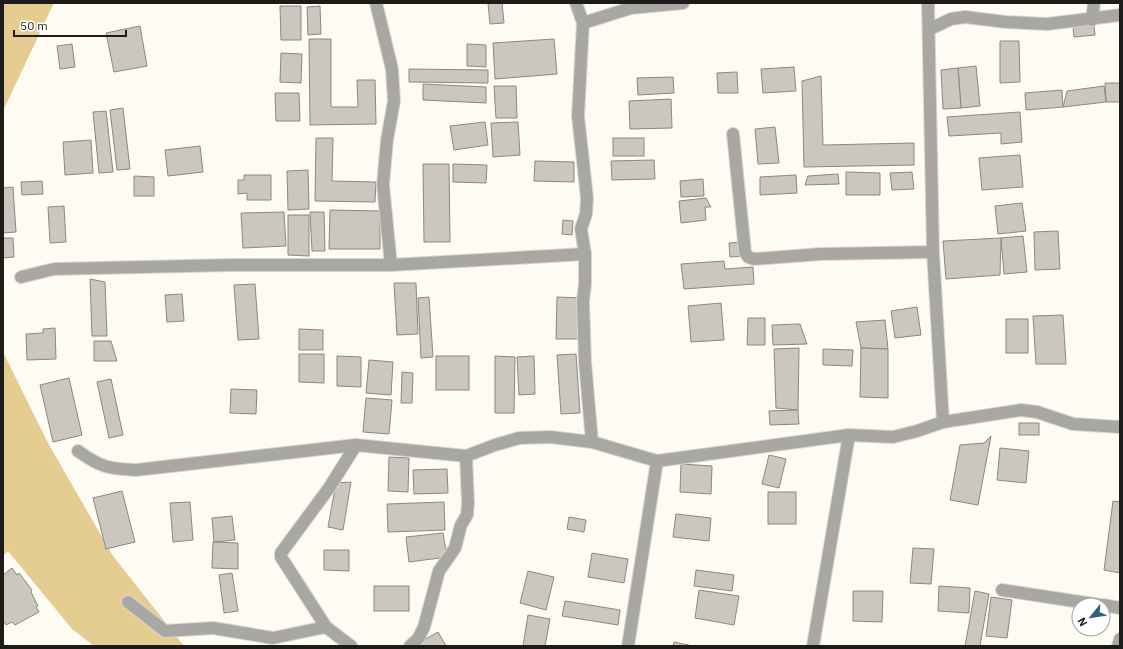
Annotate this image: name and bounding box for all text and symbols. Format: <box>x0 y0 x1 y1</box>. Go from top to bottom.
scale bar <box>14 12 126 38</box>
text: 50 m <box>20 18 48 33</box>
north arrow <box>1071 597 1111 637</box>
text: N <box>1074 615 1090 629</box>

